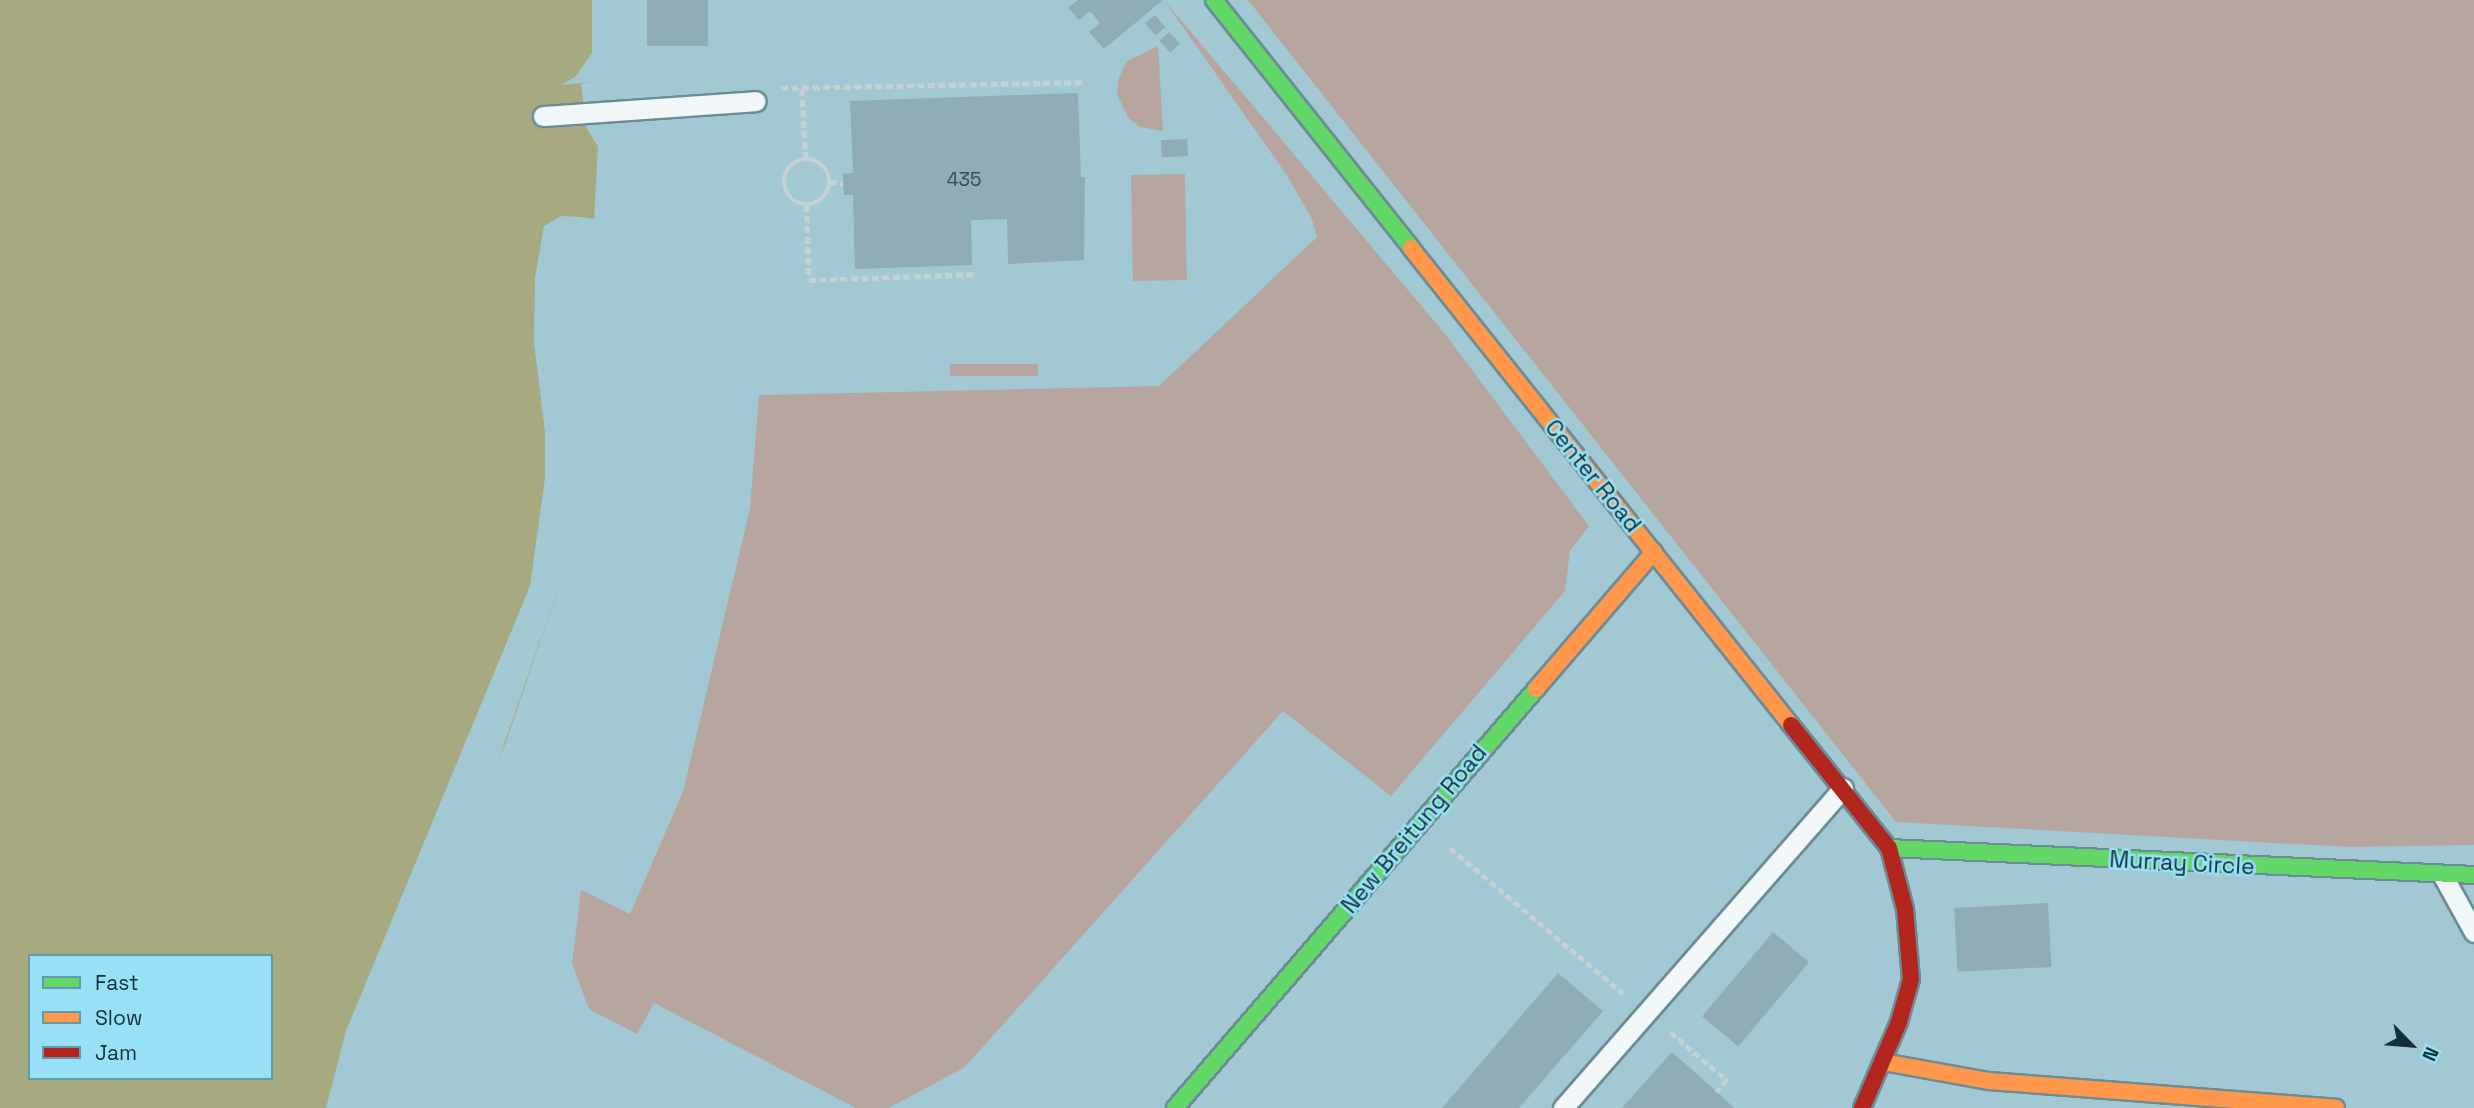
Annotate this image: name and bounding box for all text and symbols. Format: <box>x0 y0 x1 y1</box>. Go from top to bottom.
house number: 435 <box>947 169 981 191</box>
street label: Center Road <box>1539 414 1647 538</box>
street label: New Breitung Road <box>1335 739 1493 919</box>
street label: Murray Circle <box>2109 845 2255 881</box>
legend <box>28 954 273 1080</box>
text: Fast <box>95 969 139 996</box>
text: Slow <box>95 1004 143 1031</box>
north arrow <box>2376 1010 2446 1080</box>
text: Jam <box>95 1039 137 1066</box>
text: N <box>2416 1043 2445 1065</box>

